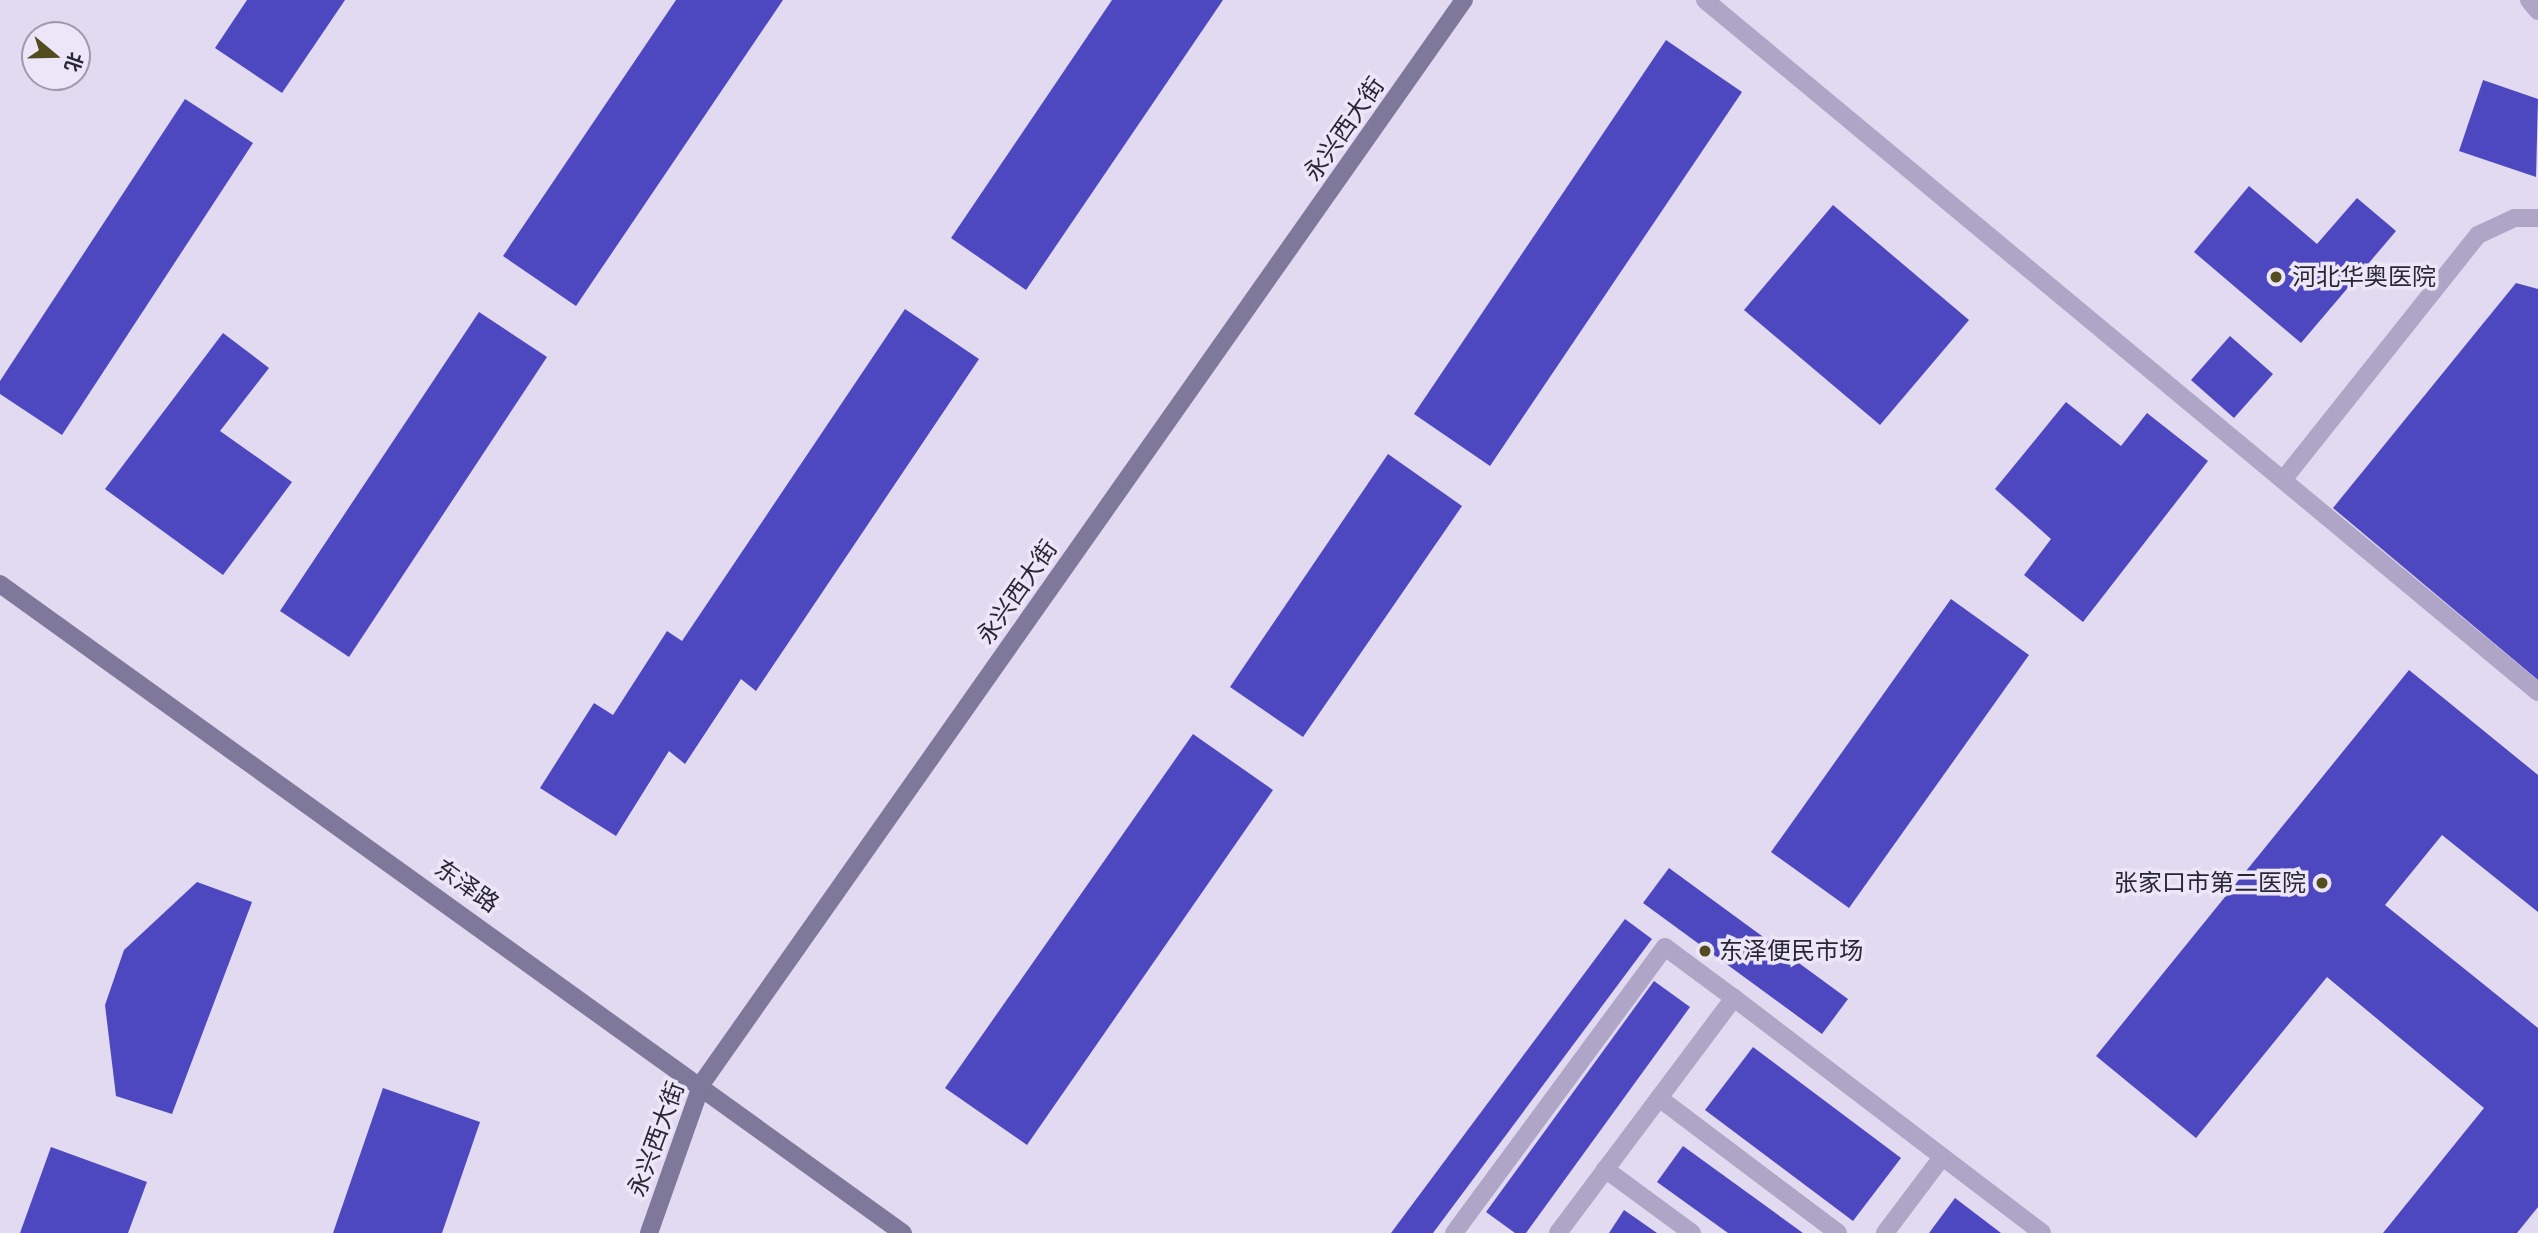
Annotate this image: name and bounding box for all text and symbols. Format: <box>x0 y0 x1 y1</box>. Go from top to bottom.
north arrow <box>21 21 91 91</box>
text: 北 <box>58 49 91 76</box>
street label: 永兴西大街 <box>1298 72 1390 186</box>
place label: 河北华奥医院 <box>2292 263 2436 291</box>
marker: 河北华奥医院 <box>2266 267 2286 287</box>
street label: 永兴西大街 <box>971 535 1063 649</box>
street label: 东泽路 <box>429 854 505 918</box>
place label: 张家口市第二医院 <box>2114 869 2306 897</box>
marker: 张家口市第二医院 <box>2312 873 2332 893</box>
place label: 东泽便民市场 <box>1719 937 1863 965</box>
marker: 东泽便民市场 <box>1697 943 1713 959</box>
street label: 永兴西大街 <box>622 1078 690 1200</box>

